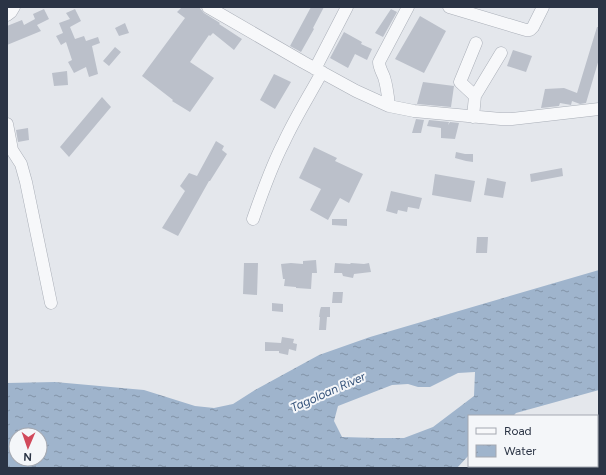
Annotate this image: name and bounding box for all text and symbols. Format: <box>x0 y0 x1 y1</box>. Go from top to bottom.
water label: Tagoloan River <box>288 369 368 415</box>
legend <box>468 415 598 467</box>
text: Road <box>504 424 532 438</box>
north arrow <box>8 427 48 467</box>
text: Water <box>504 444 536 458</box>
text: N <box>23 450 32 463</box>

